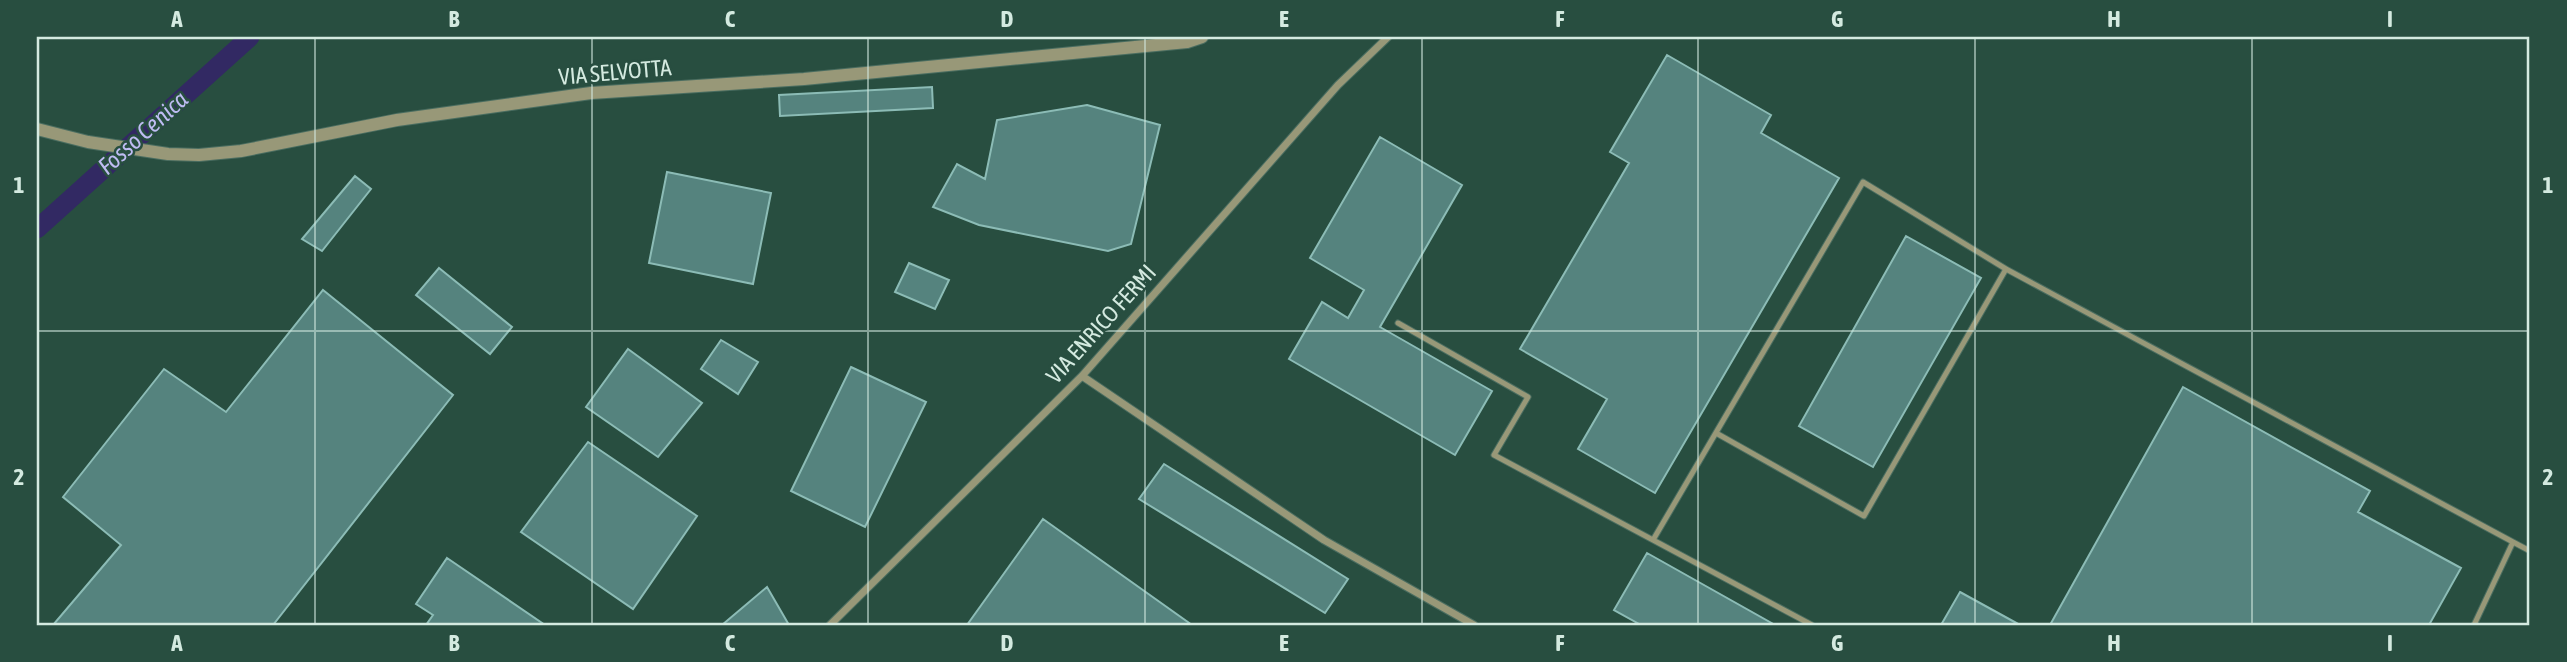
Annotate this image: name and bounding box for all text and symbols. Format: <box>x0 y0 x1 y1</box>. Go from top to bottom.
text: A <box>170 6 183 32</box>
text: B <box>449 6 460 32</box>
text: C <box>725 6 736 32</box>
text: D <box>1001 6 1014 32</box>
text: E <box>1279 6 1289 32</box>
text: F <box>1555 6 1565 32</box>
text: G <box>1831 6 1843 32</box>
text: H <box>2107 6 2121 32</box>
text: I <box>2387 6 2393 32</box>
street label: VIA SELVOTTA <box>557 54 673 90</box>
water label: Fosso Cenica <box>92 85 193 180</box>
text: 1 <box>14 172 25 198</box>
text: 1 <box>2543 172 2554 198</box>
street label: VIA ENRICO FERMI <box>1041 259 1161 389</box>
text: 2 <box>14 464 24 490</box>
text: 2 <box>2543 464 2553 490</box>
text: A <box>170 630 183 656</box>
text: B <box>449 630 460 656</box>
text: C <box>725 630 736 656</box>
text: D <box>1001 630 1014 656</box>
text: E <box>1279 630 1289 656</box>
text: F <box>1555 630 1565 656</box>
text: G <box>1831 630 1843 656</box>
text: H <box>2107 630 2121 656</box>
text: I <box>2387 630 2393 656</box>

